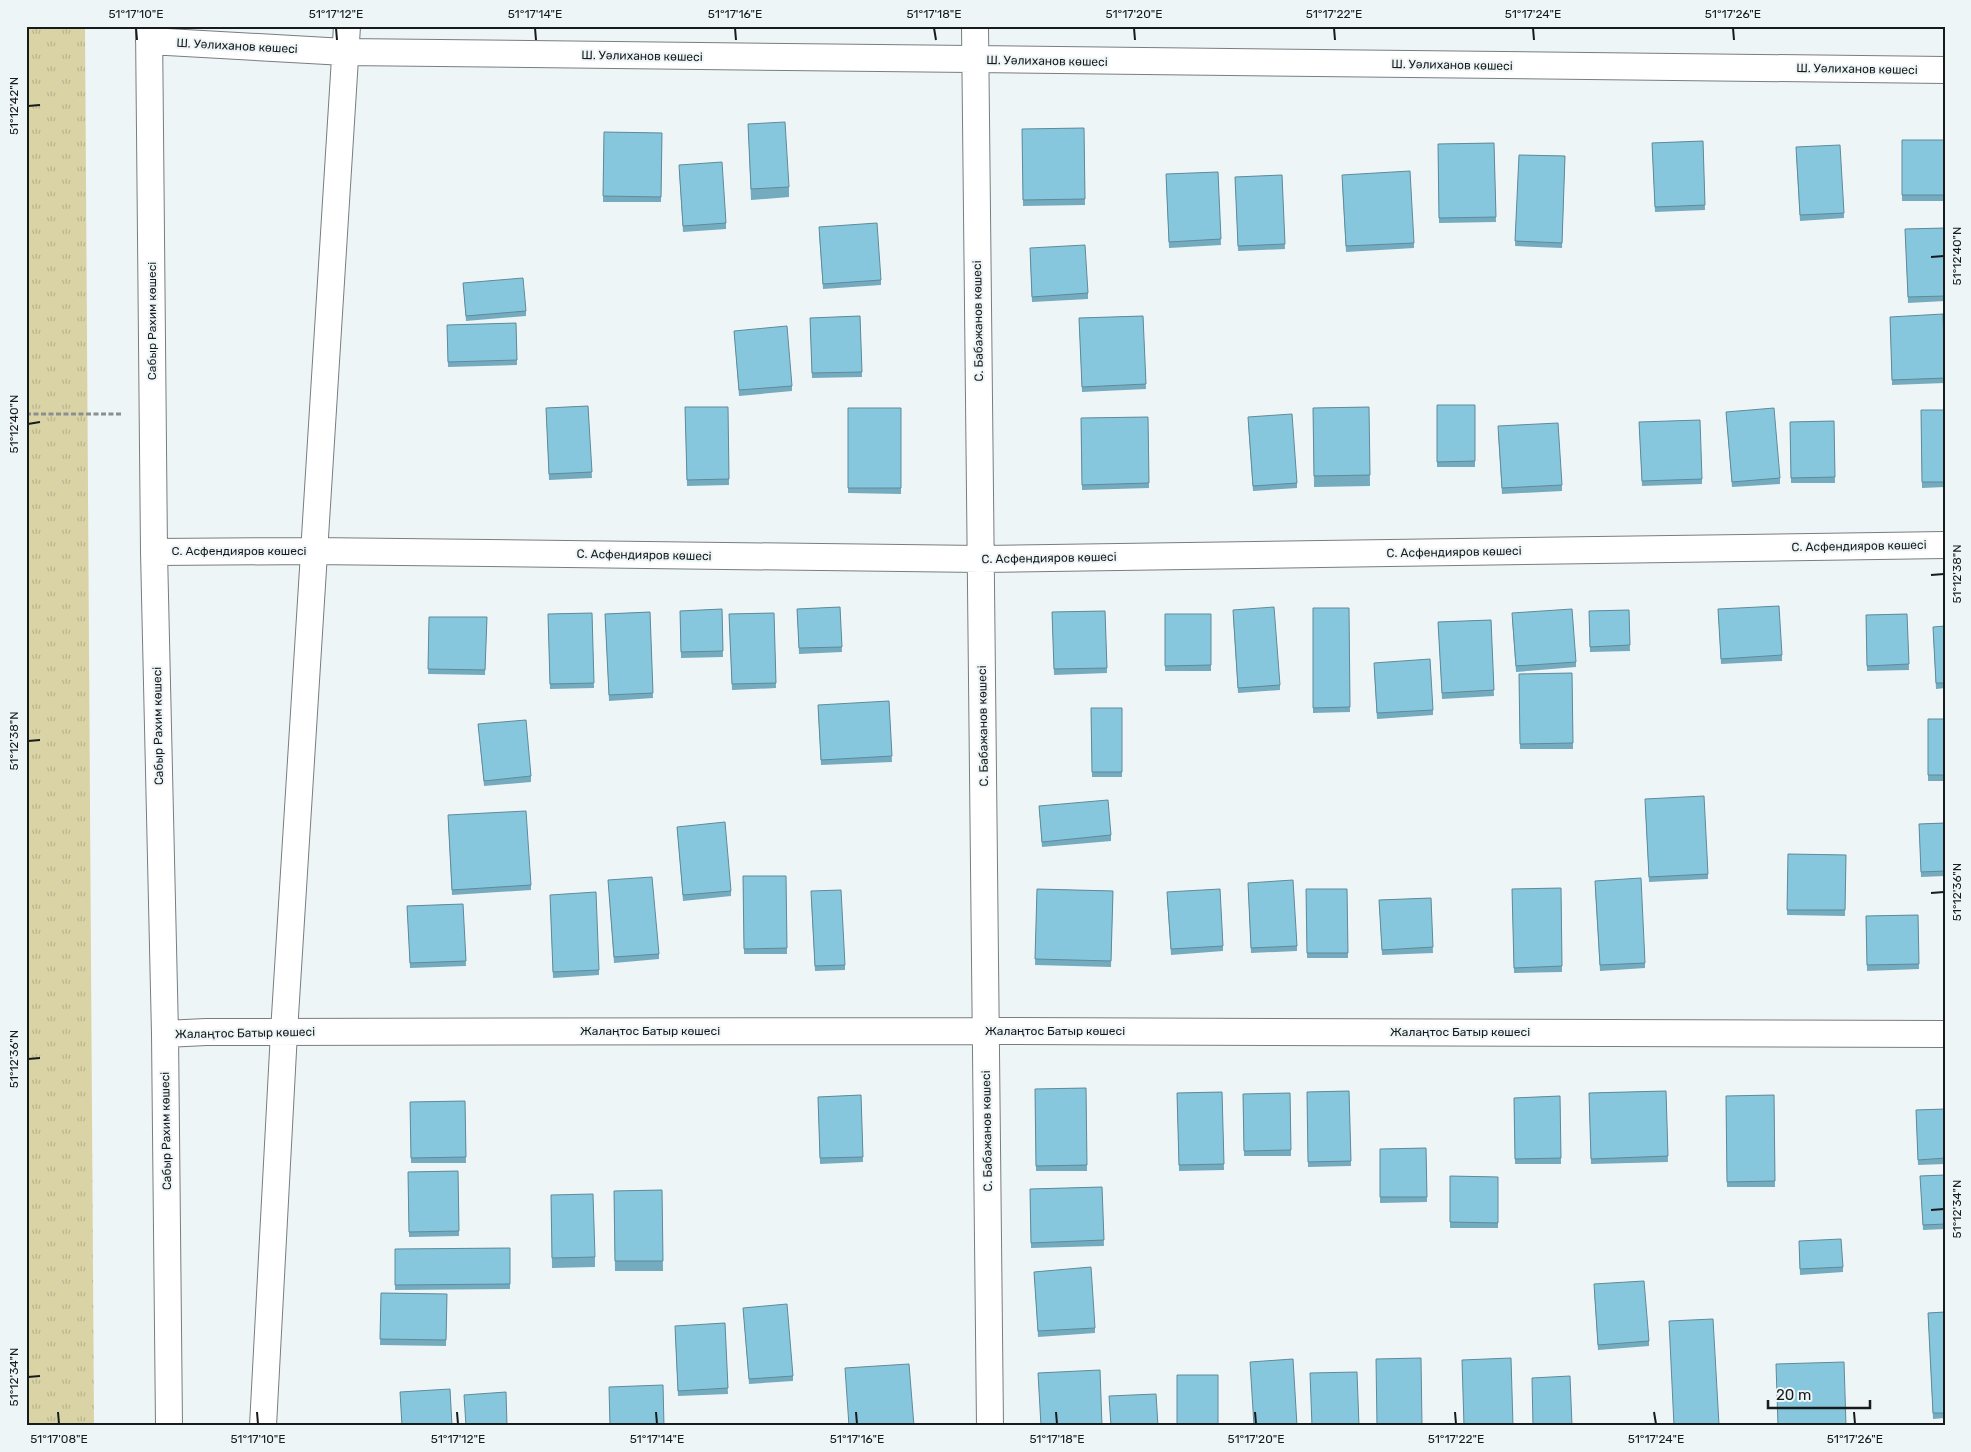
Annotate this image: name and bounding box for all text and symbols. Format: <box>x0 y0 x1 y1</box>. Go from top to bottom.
text: 51°17'10"E <box>108 7 164 21</box>
text: 51°17'12"E <box>309 7 363 21</box>
text: 51°17'14"E <box>508 7 562 21</box>
text: 51°17'16"E <box>708 7 762 21</box>
text: 51°17'18"E <box>906 7 962 21</box>
text: 51°17'20"E <box>1105 7 1163 21</box>
text: 51°17'22"E <box>1306 7 1362 21</box>
text: 51°17'24"E <box>1505 7 1561 21</box>
text: 51°17'26"E <box>1705 7 1761 21</box>
street label: Ш. Уәлиханов көшесі <box>176 36 298 56</box>
street label: Ш. Уәлиханов көшесі <box>581 48 703 64</box>
street label: Ш. Уәлиханов көшесі <box>986 53 1108 69</box>
street label: Ш. Уәлиханов көшесі <box>1391 57 1513 73</box>
street label: Ш. Уәлиханов көшесі <box>1796 61 1918 77</box>
text: 51°12'42"N <box>7 77 21 135</box>
text: 51°12'40"N <box>1950 227 1964 285</box>
street label: С. Бабажанов көшесі <box>970 260 986 382</box>
street label: Сабыр Рахим көшесі <box>145 262 159 380</box>
text: 51°12'40"N <box>7 395 21 453</box>
street label: С. Асфендияров көшесі <box>1791 538 1927 554</box>
street label: С. Асфендияров көшесі <box>171 544 307 558</box>
street label: С. Асфендияров көшесі <box>1386 544 1522 560</box>
text: 51°12'38"N <box>1950 544 1964 604</box>
street label: С. Асфендияров көшесі <box>576 547 712 563</box>
street label: С. Асфендияров көшесі <box>981 550 1117 566</box>
street label: С. Бабажанов көшесі <box>975 665 991 787</box>
street label: Сабыр Рахим көшесі <box>150 667 166 785</box>
text: 51°12'38"N <box>7 711 21 771</box>
text: 51°12'36"N <box>1950 863 1964 921</box>
street label: Жалаңтос Батыр көшесі <box>580 1024 720 1038</box>
street label: Жалаңтос Батыр көшесі <box>985 1024 1125 1038</box>
street label: Жалаңтос Батыр көшесі <box>175 1025 315 1041</box>
street label: Жалаңтос Батыр көшесі <box>1390 1025 1530 1039</box>
text: 51°12'36"N <box>7 1030 21 1088</box>
street label: С. Бабажанов көшесі <box>979 1070 995 1192</box>
street label: Сабыр Рахим көшесі <box>158 1072 174 1190</box>
text: 51°12'34"N <box>1950 1180 1964 1238</box>
text: 51°12'34"N <box>7 1348 21 1406</box>
scale bar <box>1768 1377 1871 1409</box>
text: 20 m <box>1776 1386 1811 1404</box>
text: 51°17'08"E <box>30 1432 88 1446</box>
text: 51°17'10"E <box>230 1432 286 1446</box>
text: 51°17'12"E <box>431 1432 485 1446</box>
text: 51°17'14"E <box>630 1432 684 1446</box>
text: 51°17'16"E <box>830 1432 884 1446</box>
text: 51°17'18"E <box>1029 1432 1085 1446</box>
text: 51°17'20"E <box>1227 1432 1285 1446</box>
text: 51°17'22"E <box>1428 1432 1484 1446</box>
text: 51°17'24"E <box>1628 1432 1684 1446</box>
text: 51°17'26"E <box>1827 1432 1883 1446</box>

